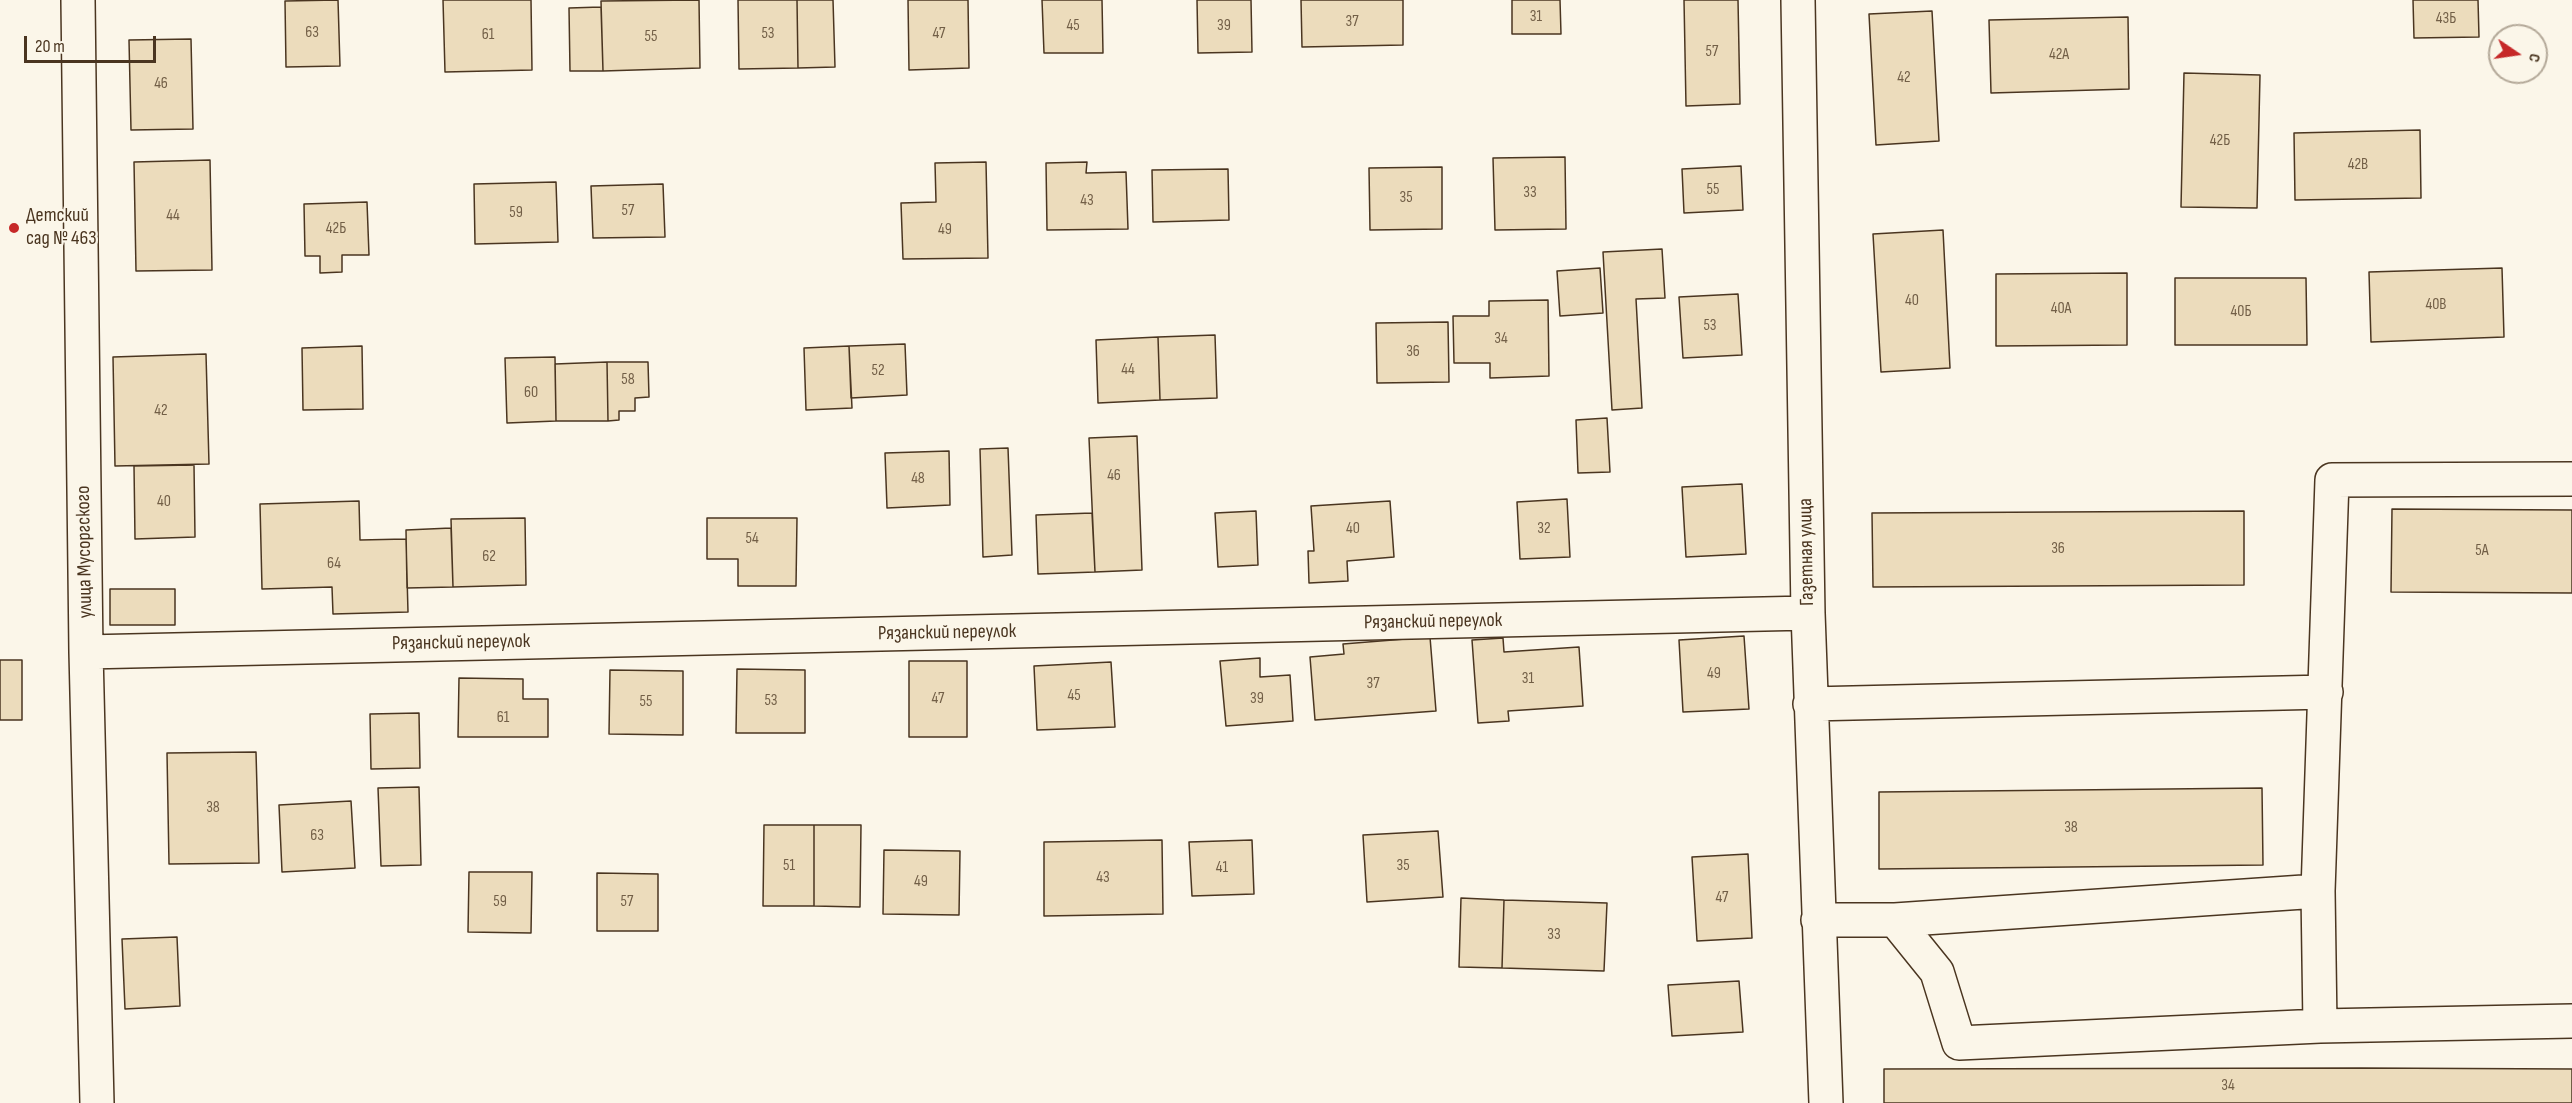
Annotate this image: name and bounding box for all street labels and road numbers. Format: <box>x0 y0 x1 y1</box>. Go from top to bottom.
street label: улица Мусоргского <box>72 485 98 619</box>
street label: Газетная улица <box>1794 498 1820 606</box>
street label: Рязанский переулок <box>1364 609 1502 635</box>
street label: Рязанский переулок <box>878 620 1016 646</box>
street label: Рязанский переулок <box>392 630 530 656</box>

